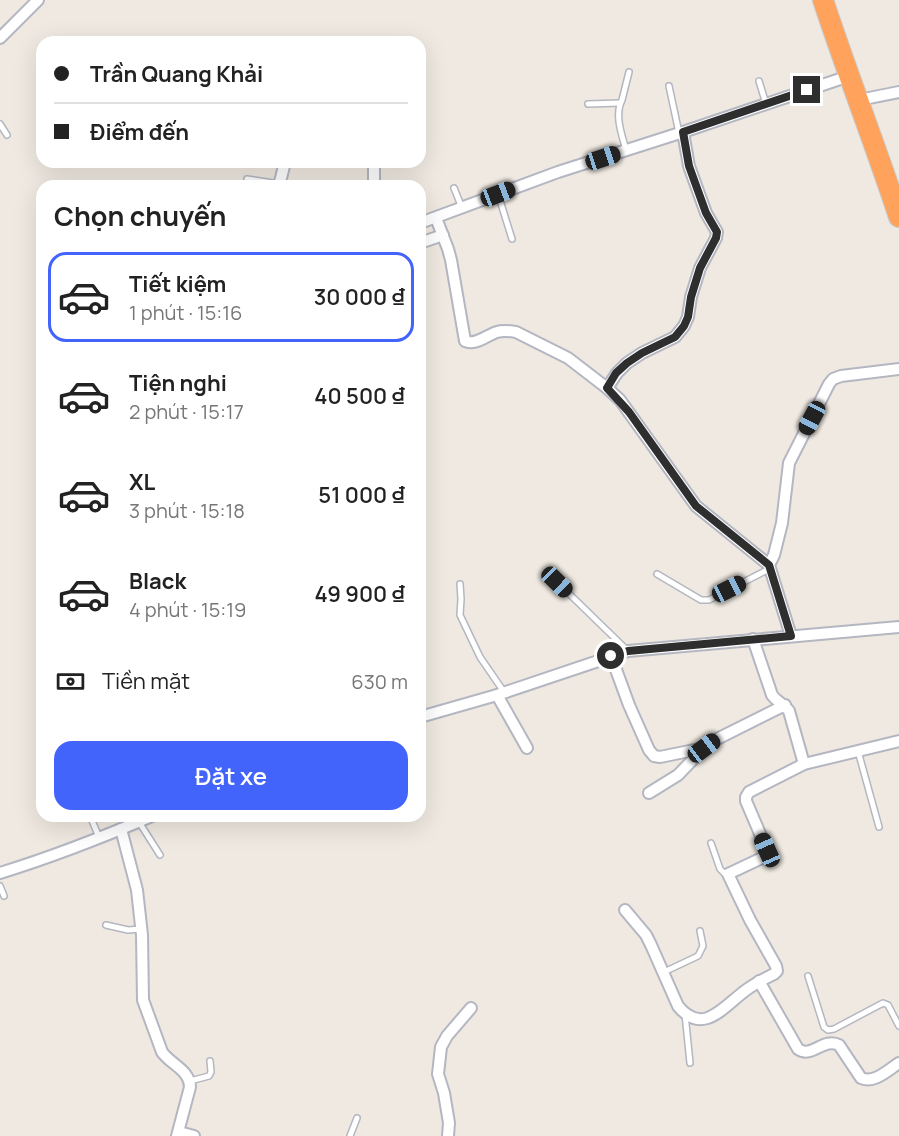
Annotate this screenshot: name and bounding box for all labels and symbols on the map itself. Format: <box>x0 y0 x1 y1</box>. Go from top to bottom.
route end <box>793 76 820 103</box>
car <box>583 144 623 172</box>
car <box>478 179 518 209</box>
car <box>796 398 828 438</box>
car <box>538 563 576 601</box>
car <box>709 573 749 605</box>
route start <box>597 642 624 669</box>
car <box>684 730 724 766</box>
car <box>751 830 783 870</box>

